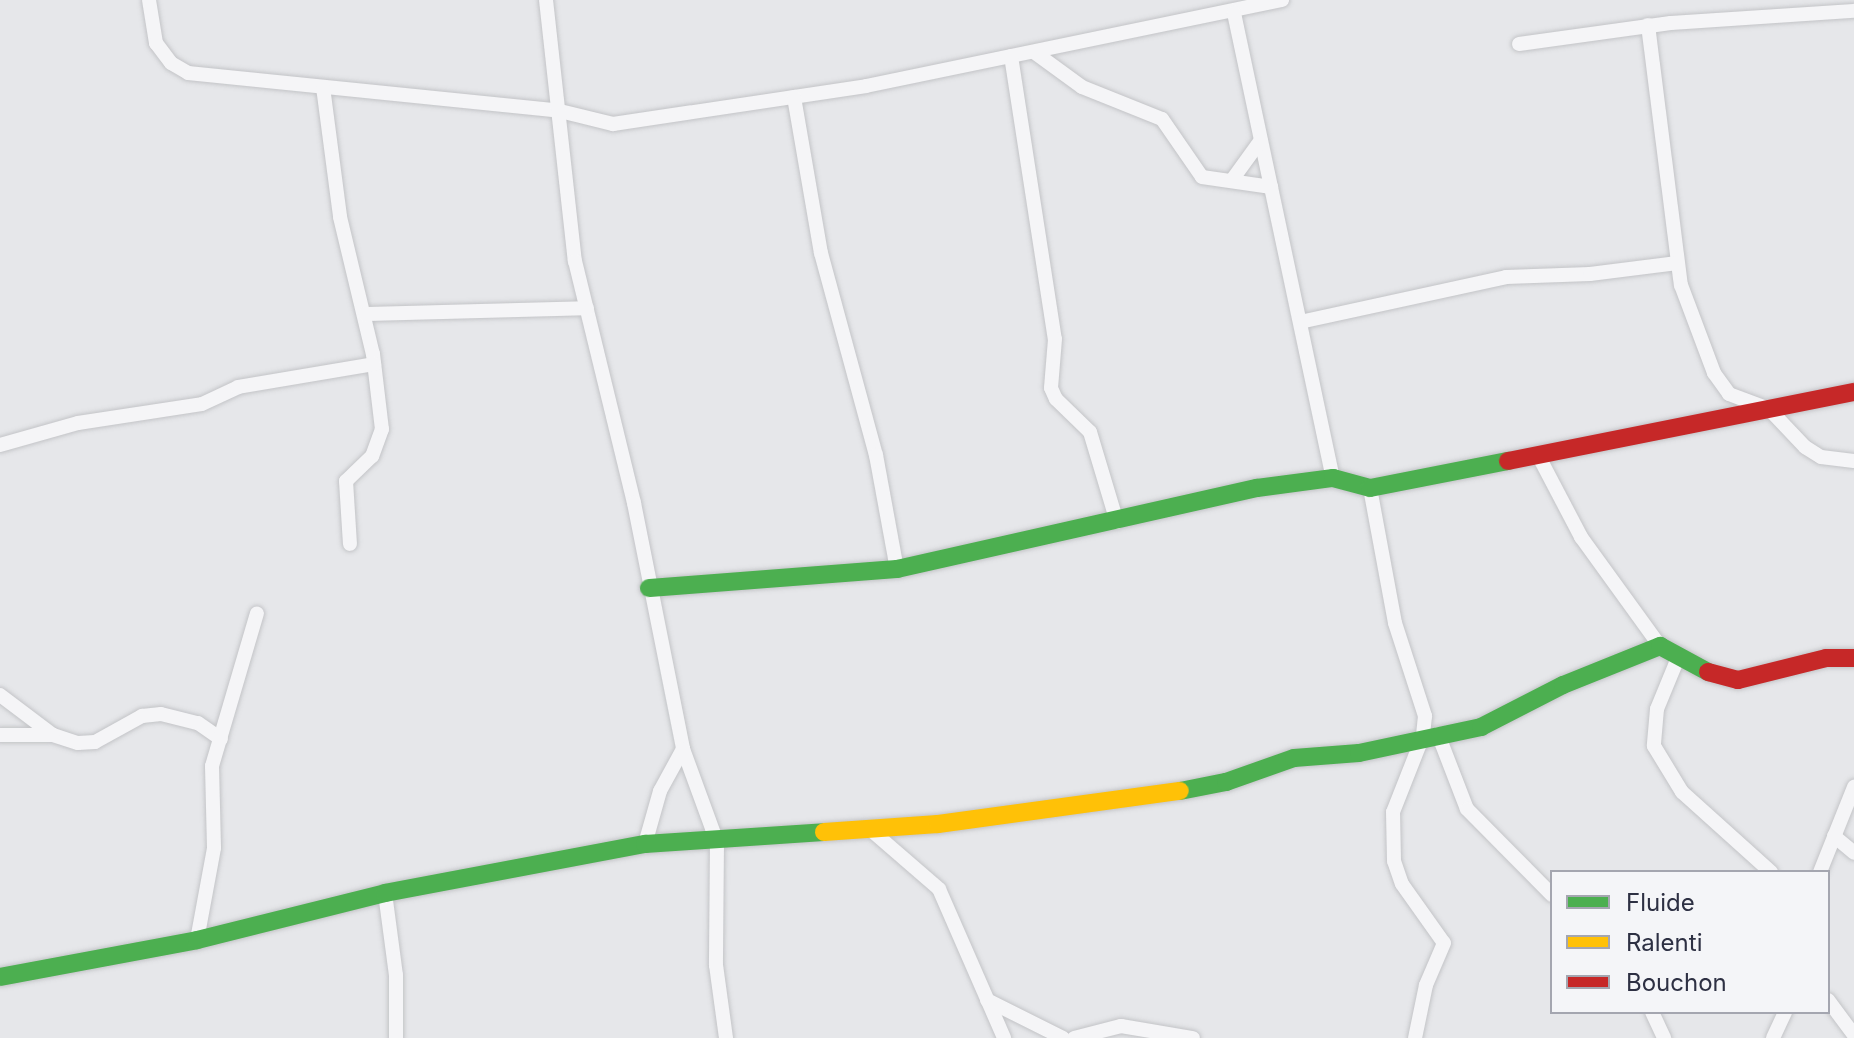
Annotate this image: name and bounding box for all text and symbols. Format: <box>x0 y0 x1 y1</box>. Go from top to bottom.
legend <box>1550 870 1830 1014</box>
text: Fluide <box>1626 888 1695 917</box>
text: Ralenti <box>1626 928 1702 957</box>
text: Bouchon <box>1626 968 1727 997</box>

